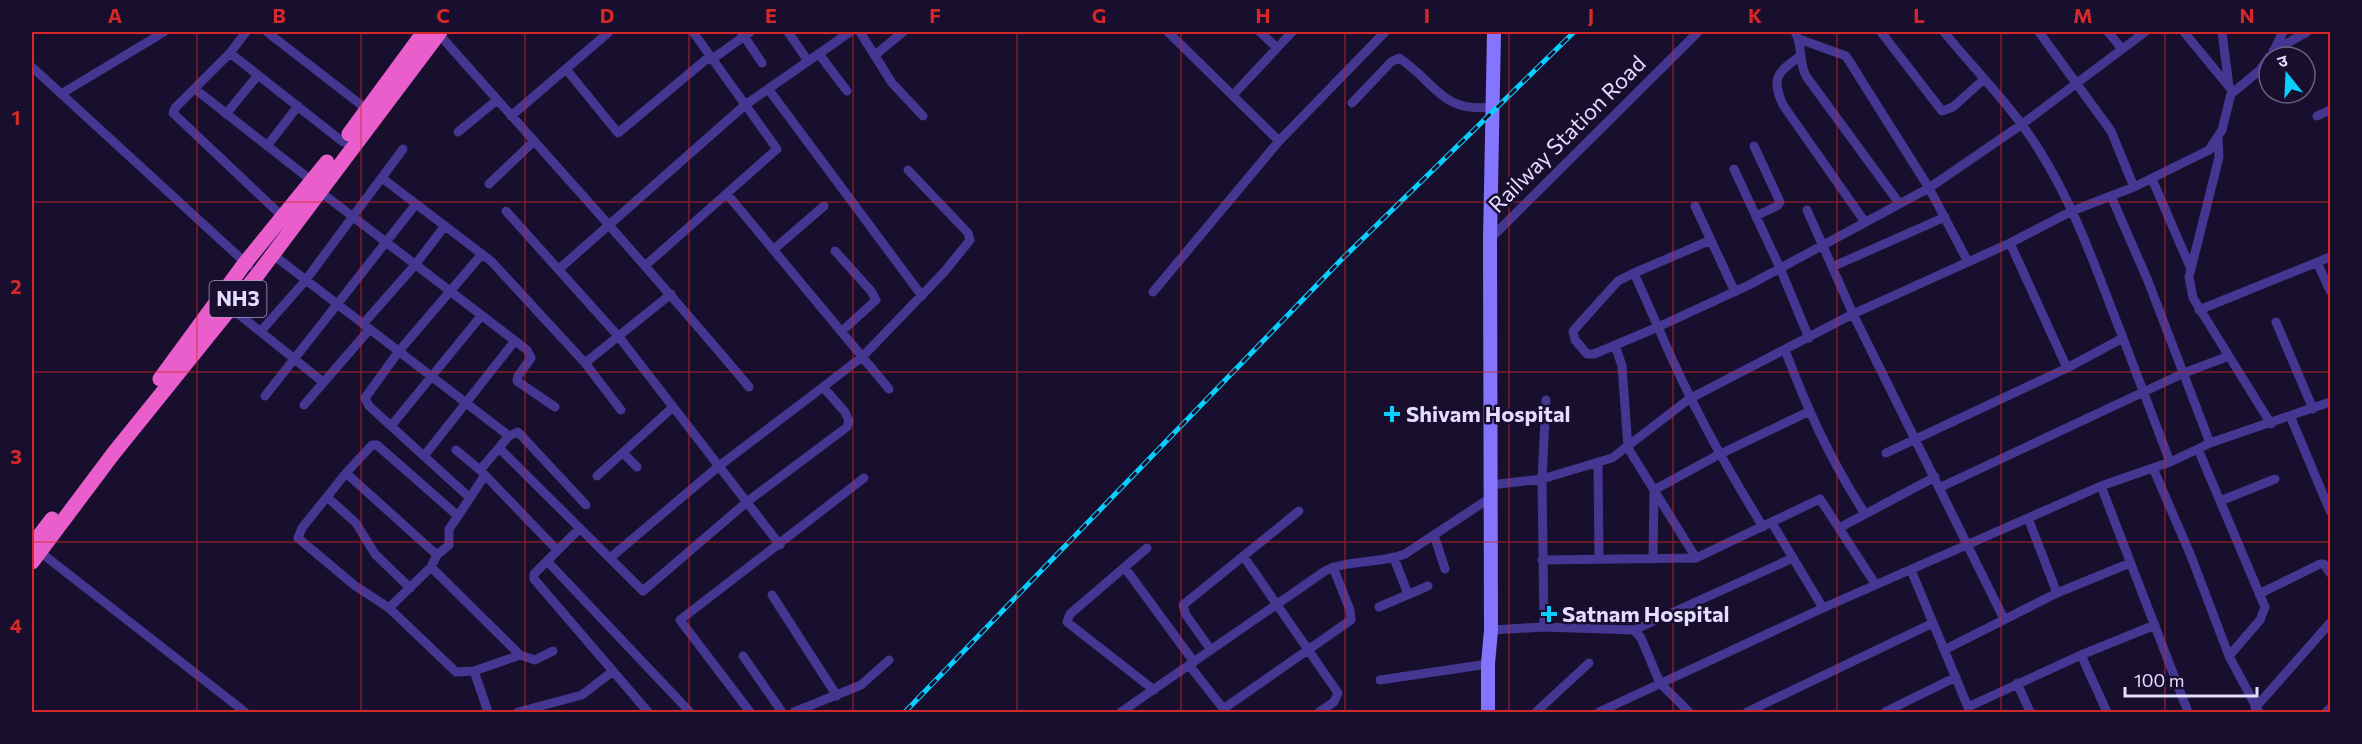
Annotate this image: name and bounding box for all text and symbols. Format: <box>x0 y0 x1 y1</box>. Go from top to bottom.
text: A <box>108 3 122 27</box>
text: B <box>272 3 286 27</box>
text: C <box>436 3 450 27</box>
text: D <box>600 3 614 27</box>
text: E <box>765 3 777 27</box>
text: F <box>929 3 941 27</box>
text: G <box>1092 3 1106 27</box>
text: H <box>1256 3 1271 27</box>
text: I <box>1424 3 1430 27</box>
text: J <box>1588 3 1594 27</box>
text: K <box>1748 3 1762 27</box>
text: L <box>1913 3 1925 27</box>
text: M <box>2073 3 2093 27</box>
text: N <box>2240 3 2255 27</box>
north arrow <box>2257 45 2317 105</box>
street label: Railway Station Road <box>1483 50 1651 218</box>
text: उ <box>2275 50 2290 71</box>
text: 1 <box>11 105 21 129</box>
text: 2 <box>10 274 22 298</box>
road number: NH3 <box>210 281 266 317</box>
place label: Shivam Hospital <box>1406 400 1571 427</box>
marker: Shivam Hospital <box>1383 405 1401 423</box>
text: 3 <box>10 444 22 468</box>
place label: Satnam Hospital <box>1562 600 1730 627</box>
marker: Satnam Hospital <box>1540 605 1558 623</box>
text: 4 <box>10 613 22 637</box>
scale bar <box>2125 660 2257 698</box>
text: 100 m <box>2134 669 2184 691</box>

